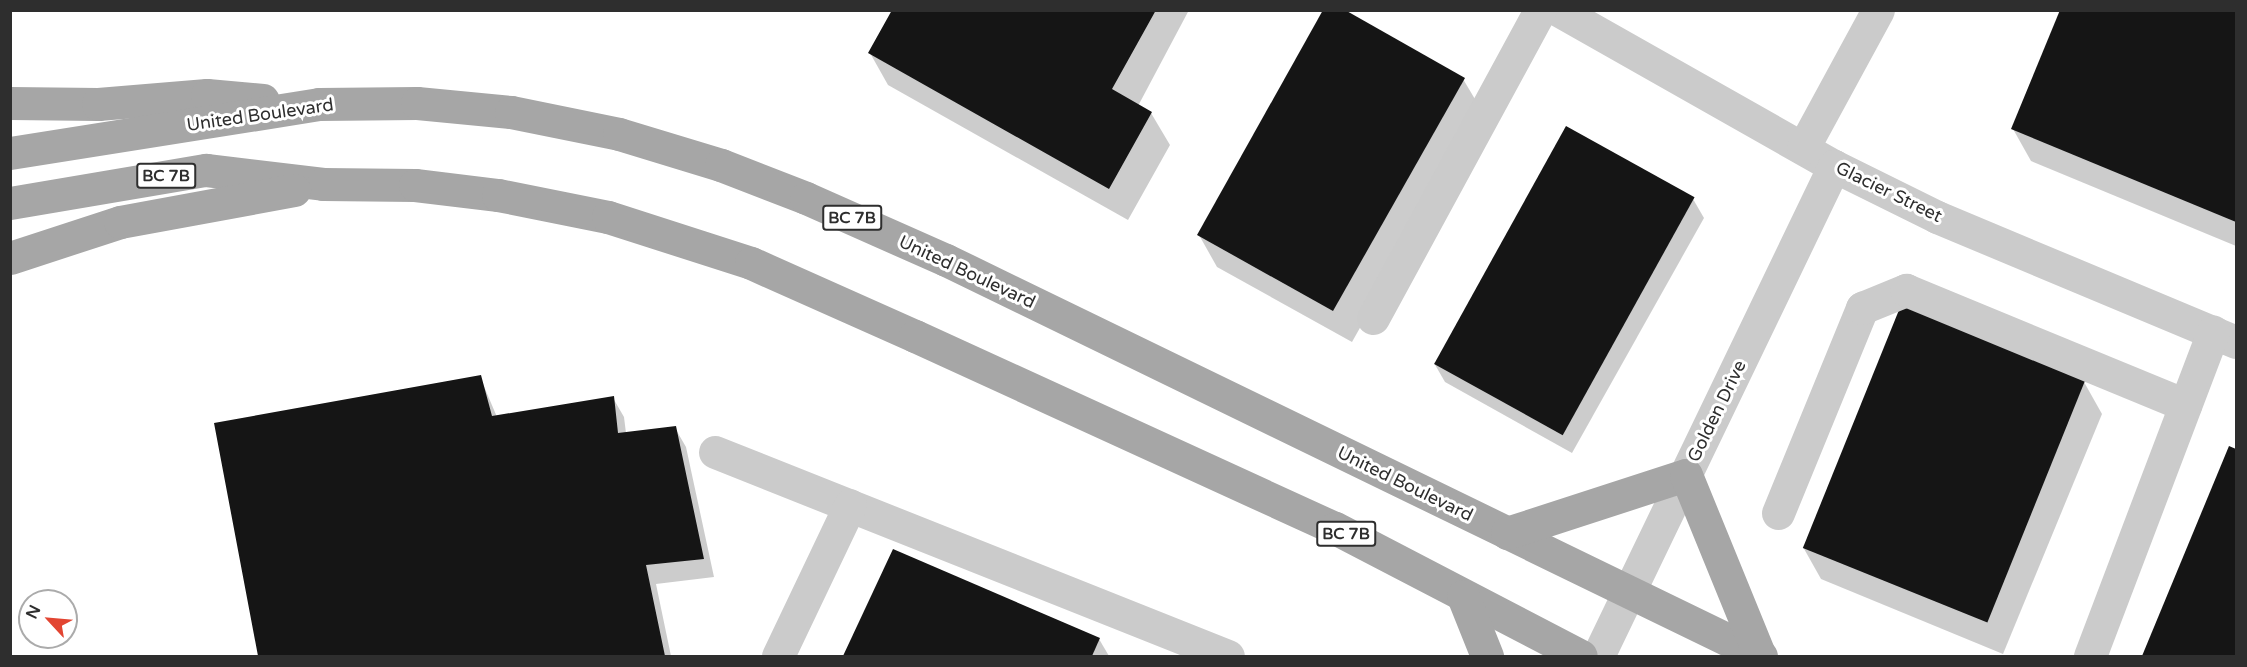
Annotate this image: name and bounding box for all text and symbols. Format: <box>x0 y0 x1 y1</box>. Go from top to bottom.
street label: United Boulevard <box>185 94 335 136</box>
street label: Glacier Street <box>1832 157 1946 227</box>
road number: BC 7B <box>136 163 196 189</box>
road number: BC 7B <box>822 205 882 231</box>
street label: United Boulevard <box>895 231 1039 313</box>
street label: Golden Drive <box>1683 357 1751 465</box>
street label: United Boulevard <box>1334 442 1476 526</box>
road number: BC 7B <box>1316 521 1376 547</box>
north arrow <box>18 589 78 649</box>
text: N <box>22 602 45 622</box>

